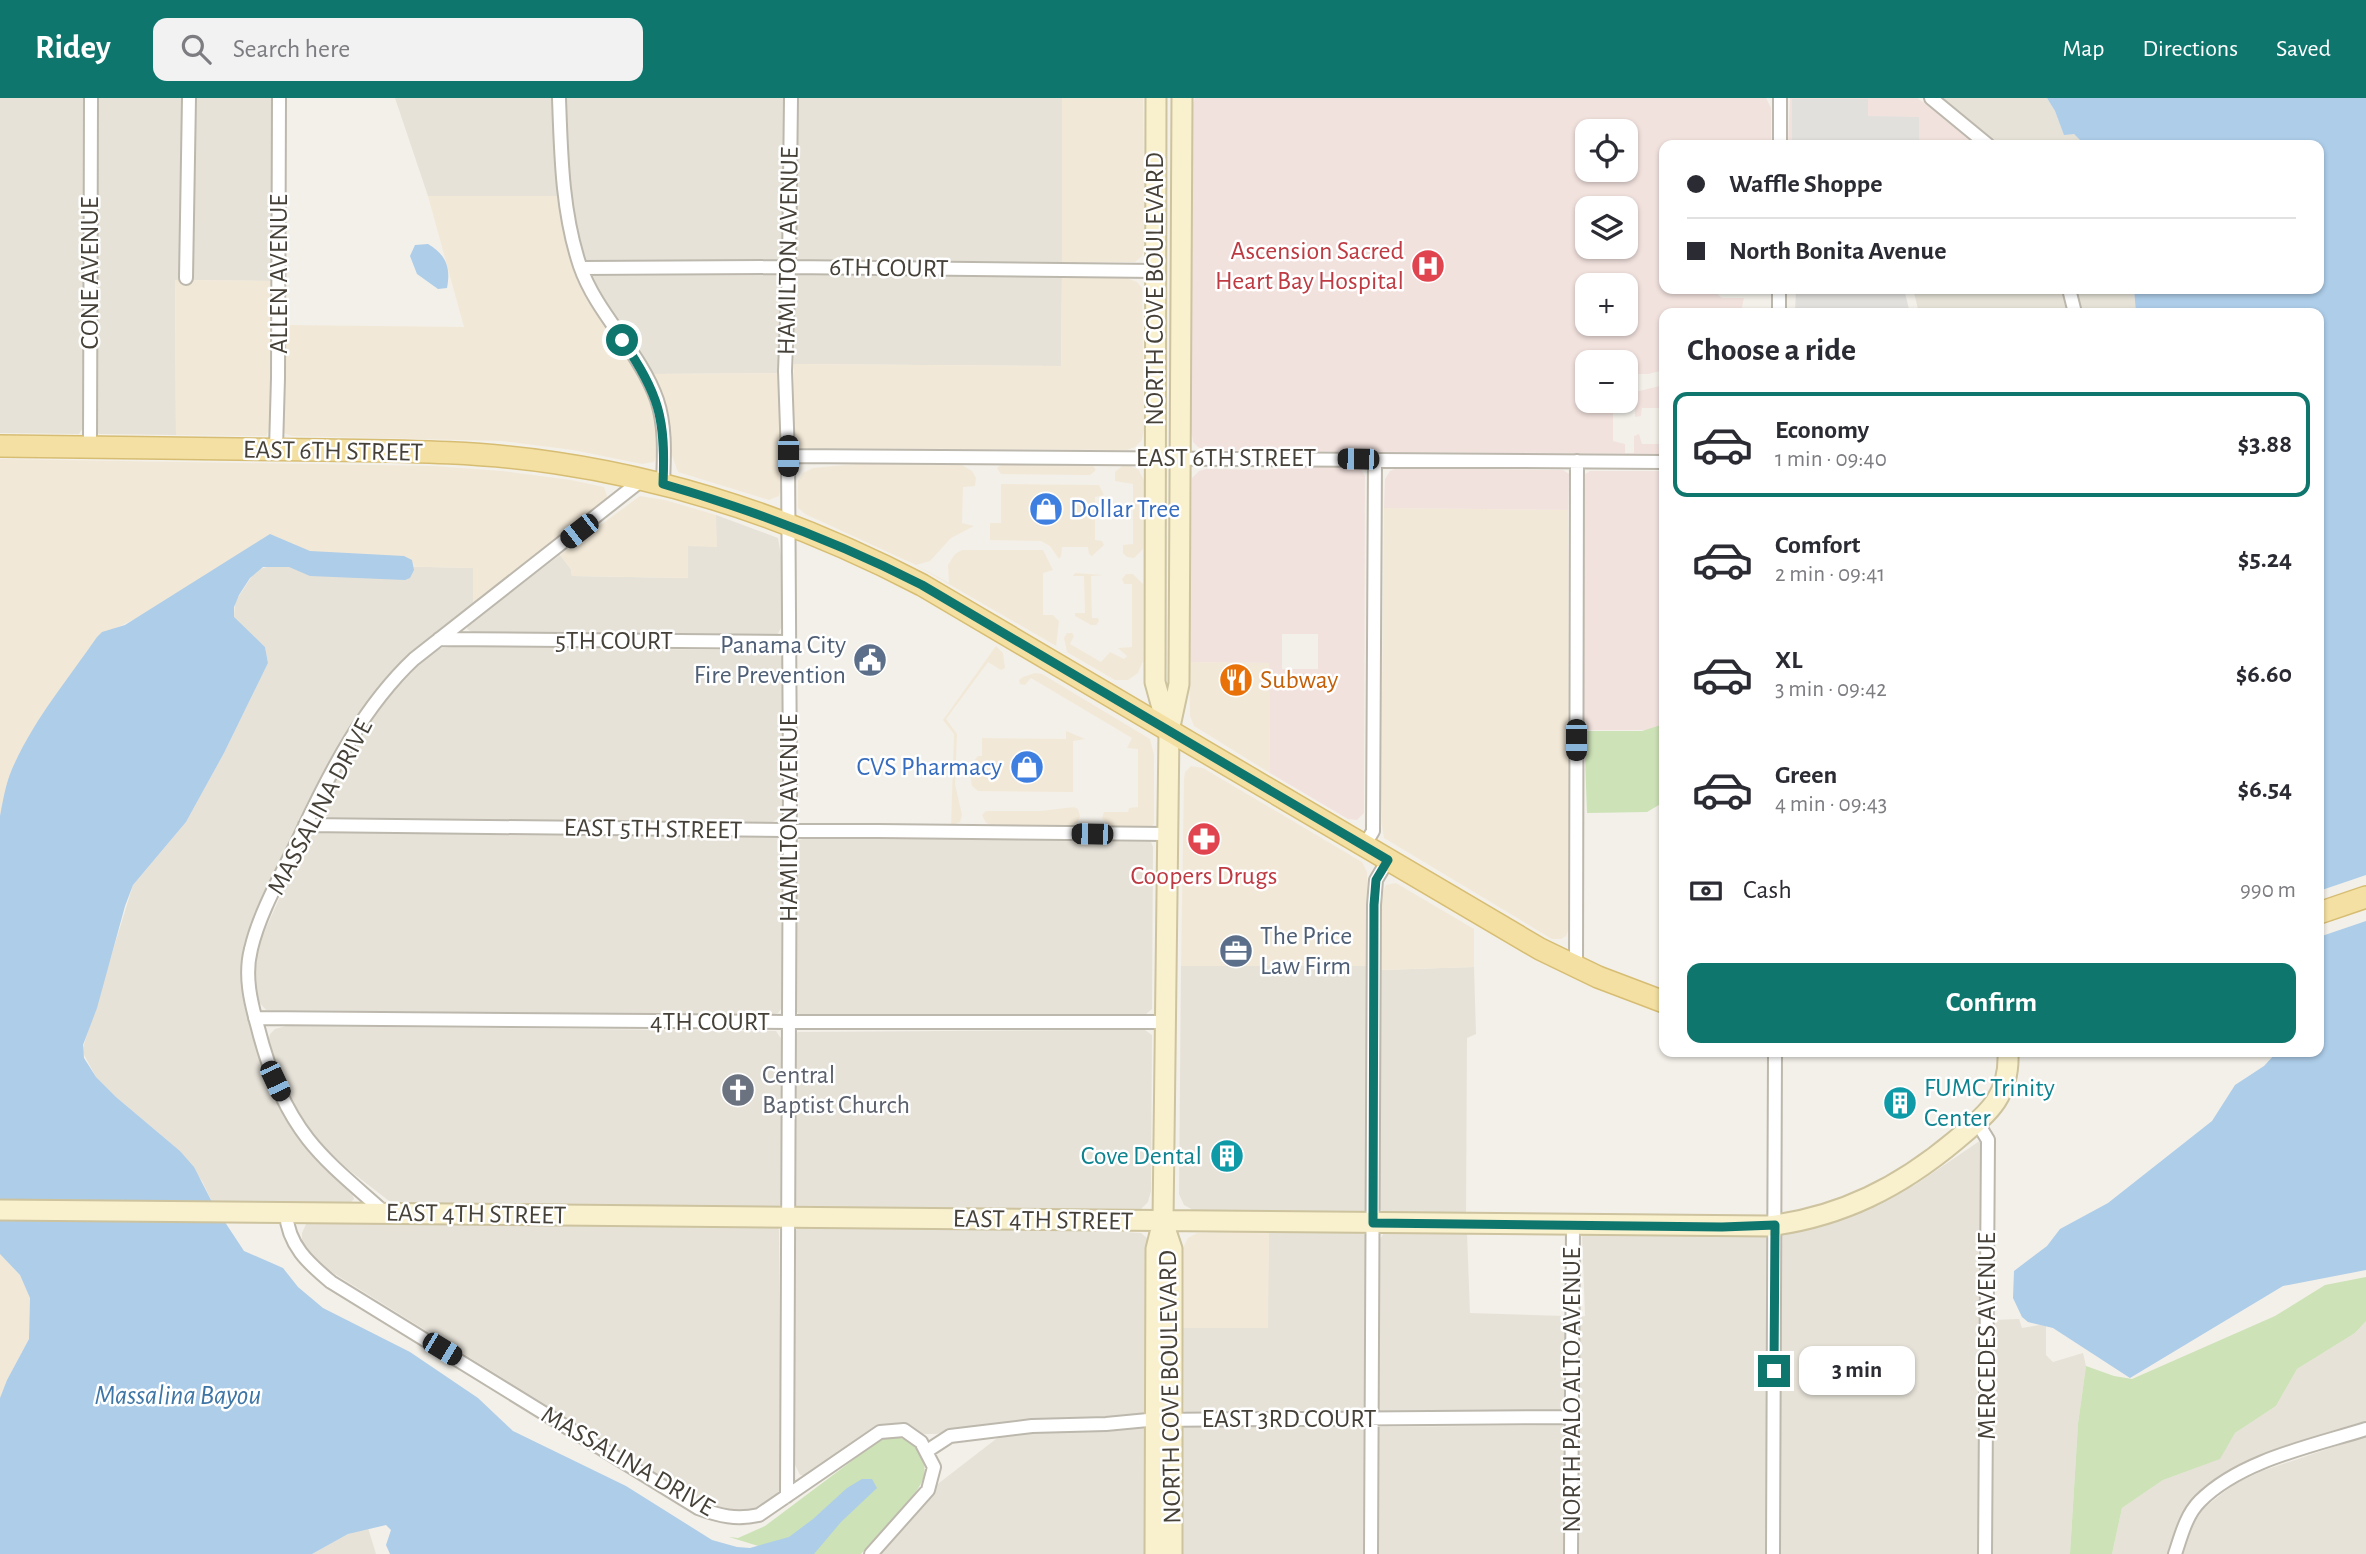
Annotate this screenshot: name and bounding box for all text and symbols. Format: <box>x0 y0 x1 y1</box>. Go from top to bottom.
search box <box>153 18 643 81</box>
icon: search <box>177 30 215 68</box>
text: Ridey <box>35 32 111 65</box>
text: Search here <box>233 36 350 62</box>
text: Map <box>2062 37 2104 61</box>
text: Directions <box>2142 37 2238 61</box>
text: Saved <box>2276 37 2331 61</box>
map controls <box>1575 119 1638 413</box>
button: locate <box>1575 119 1638 182</box>
street label: HAMILTON AVENUE <box>773 147 803 355</box>
street label: NORTH COVE BOULEVARD <box>1142 152 1168 426</box>
text: Waffle Shoppe <box>1729 171 1882 197</box>
street label: ALLEN AVENUE <box>266 194 292 354</box>
button: layers <box>1575 196 1638 259</box>
street label: CONE AVENUE <box>77 197 103 349</box>
place label: Ascension Sacred Heart Bay Hospital <box>1215 238 1404 294</box>
text: North Bonita Avenue <box>1729 238 1946 264</box>
hospital icon: Ascension Sacred Heart Bay Hospital <box>1409 247 1447 285</box>
street label: 6TH COURT <box>829 254 949 282</box>
button: + <box>1575 273 1638 336</box>
route start <box>606 324 638 356</box>
text: Choose a ride <box>1687 334 1856 366</box>
button: − <box>1575 350 1638 413</box>
icon: car <box>1691 413 1754 476</box>
text: Economy <box>1775 417 1869 443</box>
text: $3.88 <box>2238 431 2292 457</box>
car <box>778 435 799 477</box>
street label: EAST 6TH STREET <box>243 436 424 466</box>
street label: EAST 6TH STREET <box>1136 445 1316 471</box>
car <box>1337 448 1380 470</box>
text: 1 min · 09:40 <box>1775 448 1887 471</box>
shop icon: Dollar Tree <box>1027 490 1065 528</box>
place label: Dollar Tree <box>1070 496 1180 522</box>
car <box>556 510 603 552</box>
icon: car <box>1691 528 1754 591</box>
text: Comfort <box>1775 532 1860 558</box>
text: $5.24 <box>2238 546 2292 572</box>
text: 2 min · 09:41 <box>1775 563 1885 586</box>
street label: 5TH COURT <box>555 628 673 654</box>
place label: Panama City Fire Prevention <box>694 632 846 688</box>
public building icon: Panama City Fire Prevention <box>851 641 889 679</box>
icon: car <box>1691 643 1754 706</box>
text: XL <box>1775 647 1802 673</box>
restaurant icon: Subway <box>1217 661 1255 699</box>
text: $6.60 <box>2236 661 2292 687</box>
place label: Subway <box>1260 667 1338 693</box>
text: 3 min · 09:42 <box>1775 678 1887 701</box>
street label: HAMILTON AVENUE <box>776 714 802 922</box>
street label: MASSALINA DRIVE <box>263 715 377 899</box>
car <box>1566 719 1587 761</box>
shop icon: CVS Pharmacy <box>1008 748 1046 786</box>
place label: CVS Pharmacy <box>857 754 1002 780</box>
icon: car <box>1691 758 1754 821</box>
text: Green <box>1775 762 1837 788</box>
text: $6.54 <box>2237 776 2292 802</box>
text: 4 min · 09:43 <box>1775 793 1887 816</box>
street label: EAST 5TH STREET <box>563 814 743 844</box>
pharmacy icon: Coopers Drugs <box>1185 820 1223 858</box>
car <box>1071 823 1114 845</box>
place label: Coopers Drugs <box>1131 863 1277 889</box>
icon: cash <box>1687 872 1725 910</box>
text: Cash <box>1743 877 1792 903</box>
text: 990 m <box>2240 879 2296 902</box>
place label: The Price Law Firm <box>1260 923 1352 979</box>
office icon: The Price Law Firm <box>1217 932 1255 970</box>
button: Confirm <box>1687 963 2296 1043</box>
street label: 4TH COURT <box>650 1009 770 1035</box>
car <box>257 1058 294 1104</box>
place label: Central Baptist Church <box>762 1062 910 1118</box>
church icon: Central Baptist Church <box>719 1071 757 1109</box>
place label: FUMC Trinity Center <box>1924 1075 2055 1131</box>
building icon: FUMC Trinity Center <box>1881 1084 1919 1122</box>
building icon: Cove Dental <box>1208 1137 1246 1175</box>
place label: Cove Dental <box>1081 1143 1202 1169</box>
street label: EAST 4TH STREET <box>385 1199 567 1229</box>
street label: EAST 4TH STREET <box>952 1205 1134 1235</box>
street label: MERCEDES AVENUE <box>1974 1232 2000 1440</box>
street label: NORTH PALO ALTO AVENUE <box>1559 1247 1585 1533</box>
street label: NORTH COVE BOULEVARD <box>1155 1250 1185 1524</box>
car <box>419 1329 466 1369</box>
callout: 3 min <box>1798 1346 1914 1396</box>
route end <box>1758 1355 1790 1387</box>
text: 3 min <box>1832 1359 1882 1382</box>
water label: Massalina Bayou <box>94 1382 262 1410</box>
street label: MASSALINA DRIVE <box>537 1401 719 1521</box>
street label: EAST 3RD COURT <box>1201 1406 1377 1432</box>

